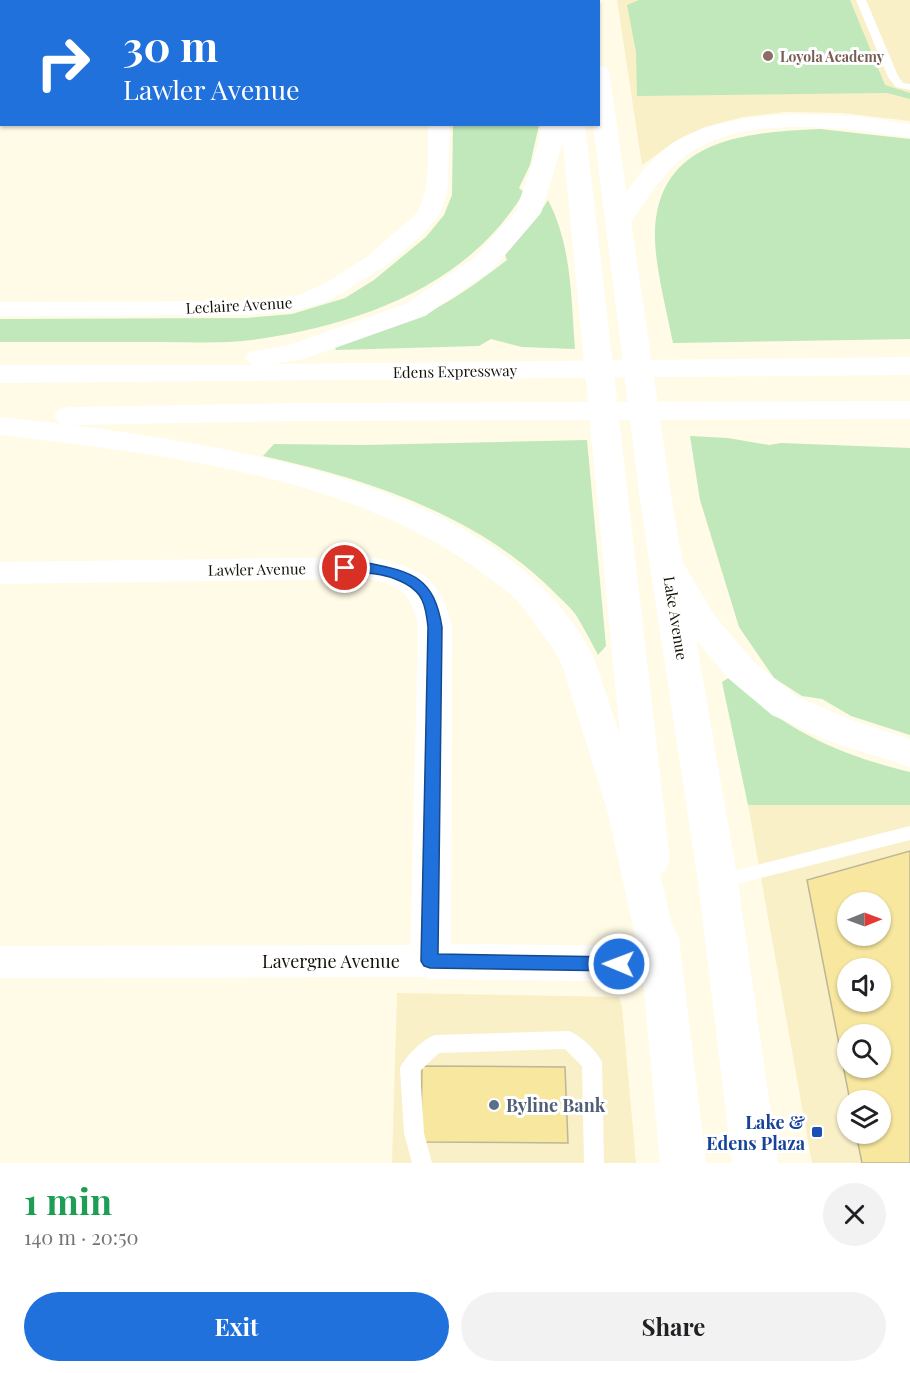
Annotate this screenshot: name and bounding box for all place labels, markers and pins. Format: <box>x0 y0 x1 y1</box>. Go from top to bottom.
place label: Loyola Academy <box>780 47 885 66</box>
marker: Loyola Academy <box>761 49 775 63</box>
pin <box>319 542 370 593</box>
place label: Byline Bank <box>506 1093 606 1117</box>
marker: Byline Bank <box>487 1098 501 1112</box>
place label: Lake & Edens Plaza <box>706 1110 806 1155</box>
marker: Lake & Edens Plaza <box>810 1125 824 1139</box>

